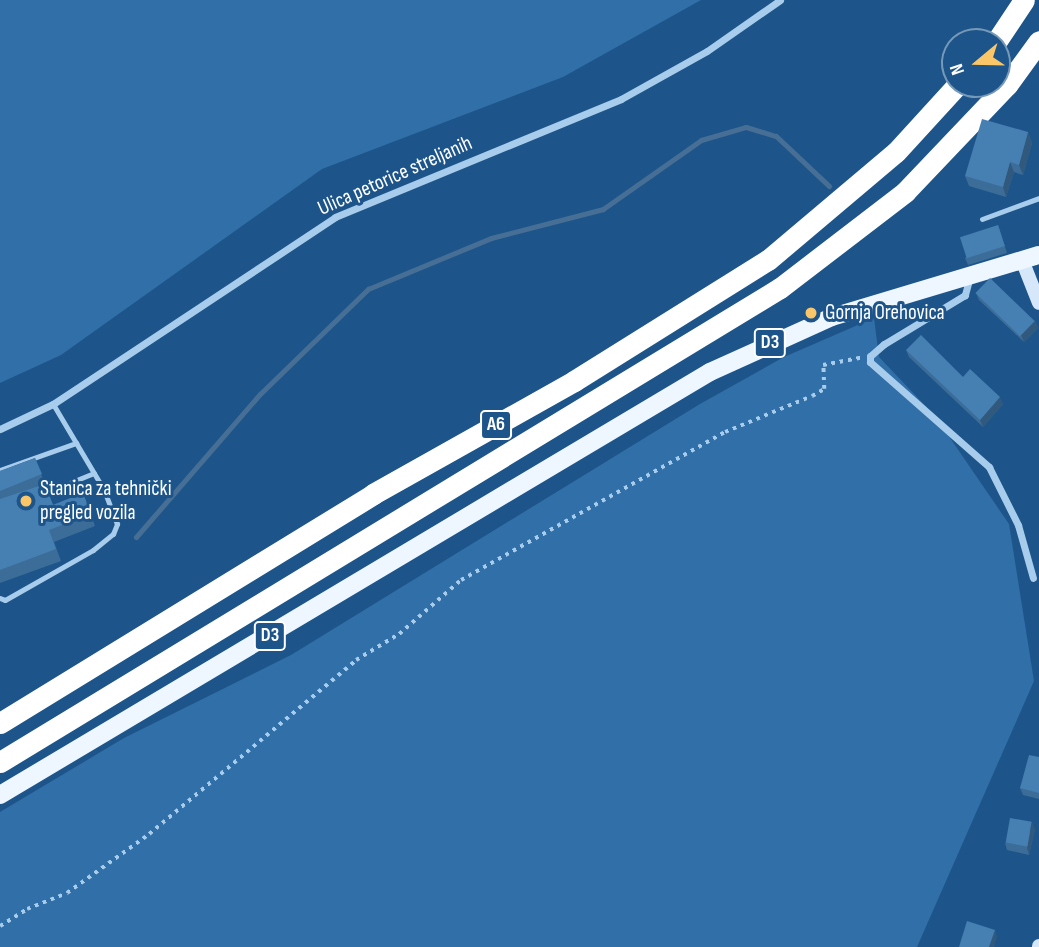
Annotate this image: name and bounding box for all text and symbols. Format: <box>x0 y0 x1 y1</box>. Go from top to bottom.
north arrow <box>941 28 1011 98</box>
text: N <box>945 61 970 78</box>
street label: Ulica petorice streljanih <box>314 131 476 221</box>
place label: Gornja Orehovica <box>825 300 945 326</box>
marker: Gornja Orehovica <box>803 305 819 321</box>
road number: D3 <box>752 328 788 358</box>
road number: A6 <box>478 410 514 440</box>
place label: Stanica za tehnički pregled vozila <box>40 476 172 526</box>
marker: Stanica za tehnički pregled vozila <box>18 493 34 509</box>
road number: D3 <box>252 621 288 652</box>

